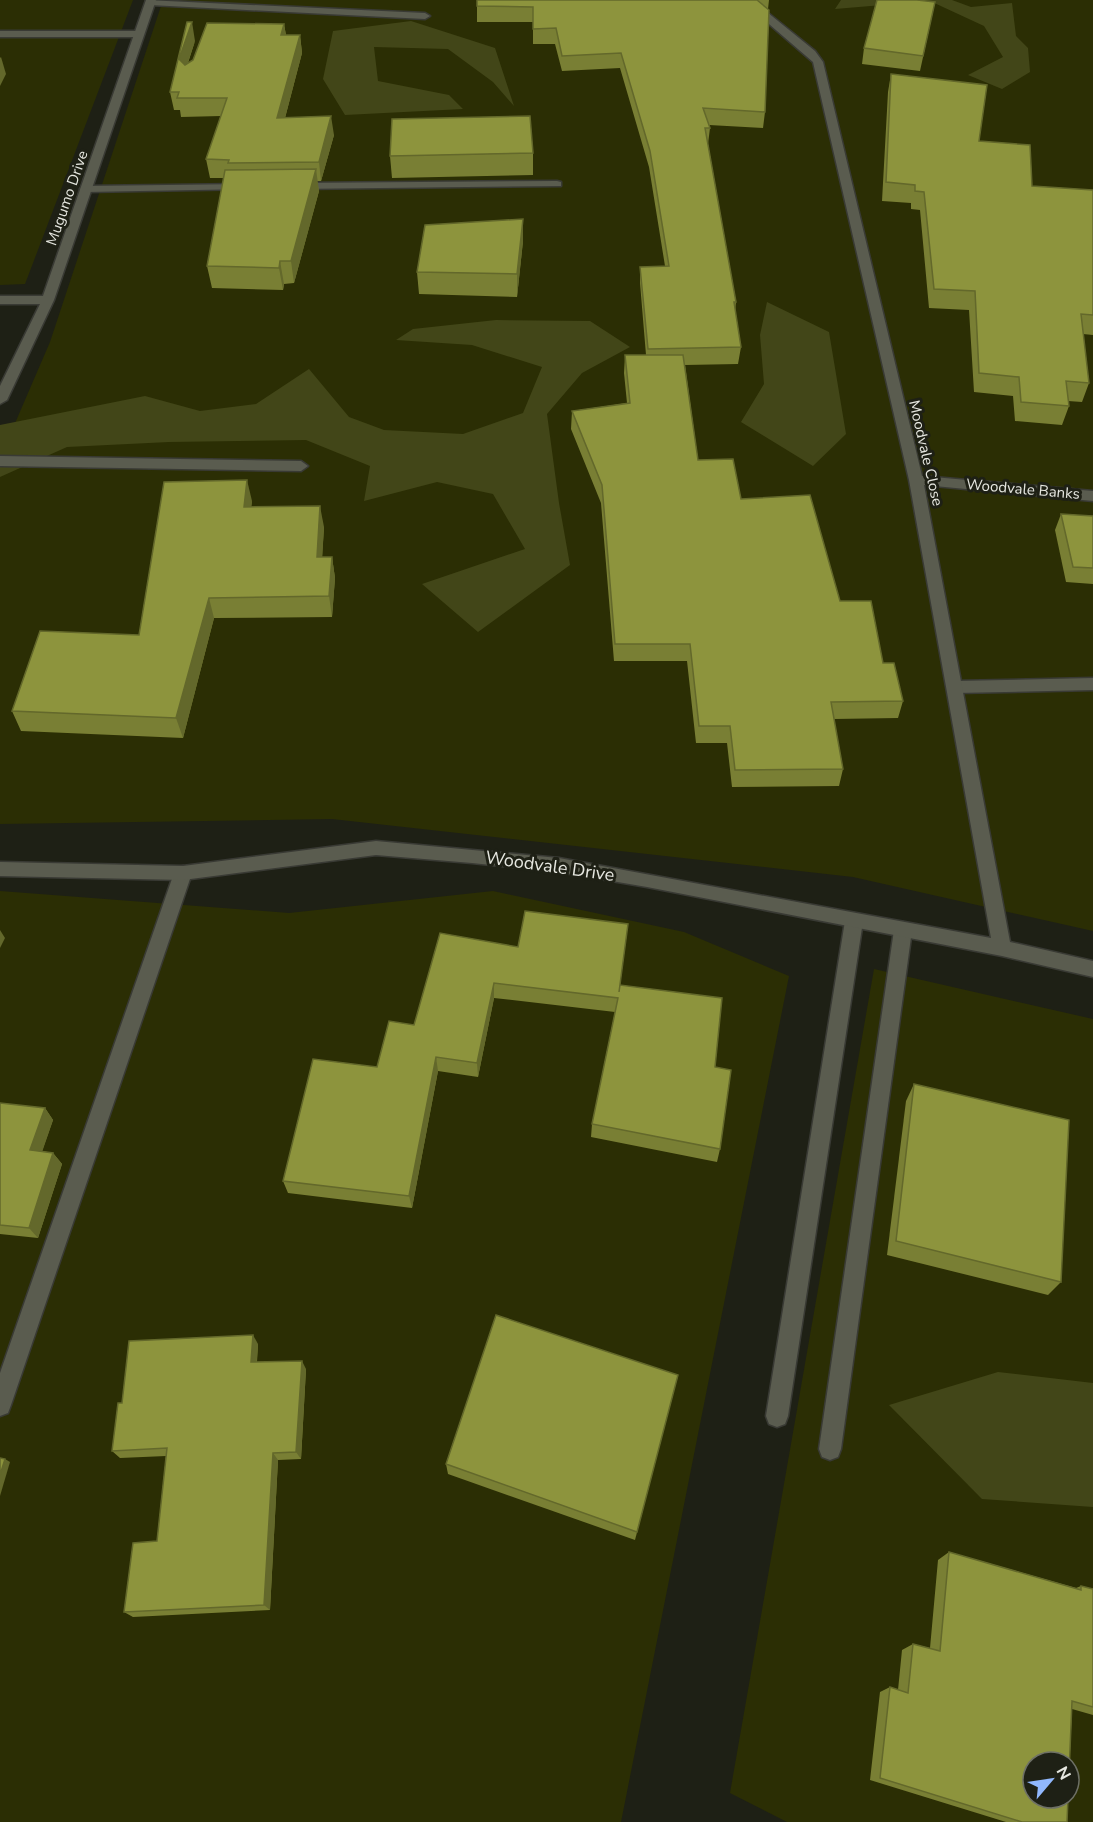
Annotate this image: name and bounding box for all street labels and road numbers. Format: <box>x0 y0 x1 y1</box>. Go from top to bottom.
street label: Mugumo Drive <box>41 148 93 248</box>
street label: Moodvale Close <box>904 398 948 508</box>
street label: Woodvale Banks <box>965 474 1081 504</box>
street label: Woodvale Drive <box>484 845 616 887</box>

